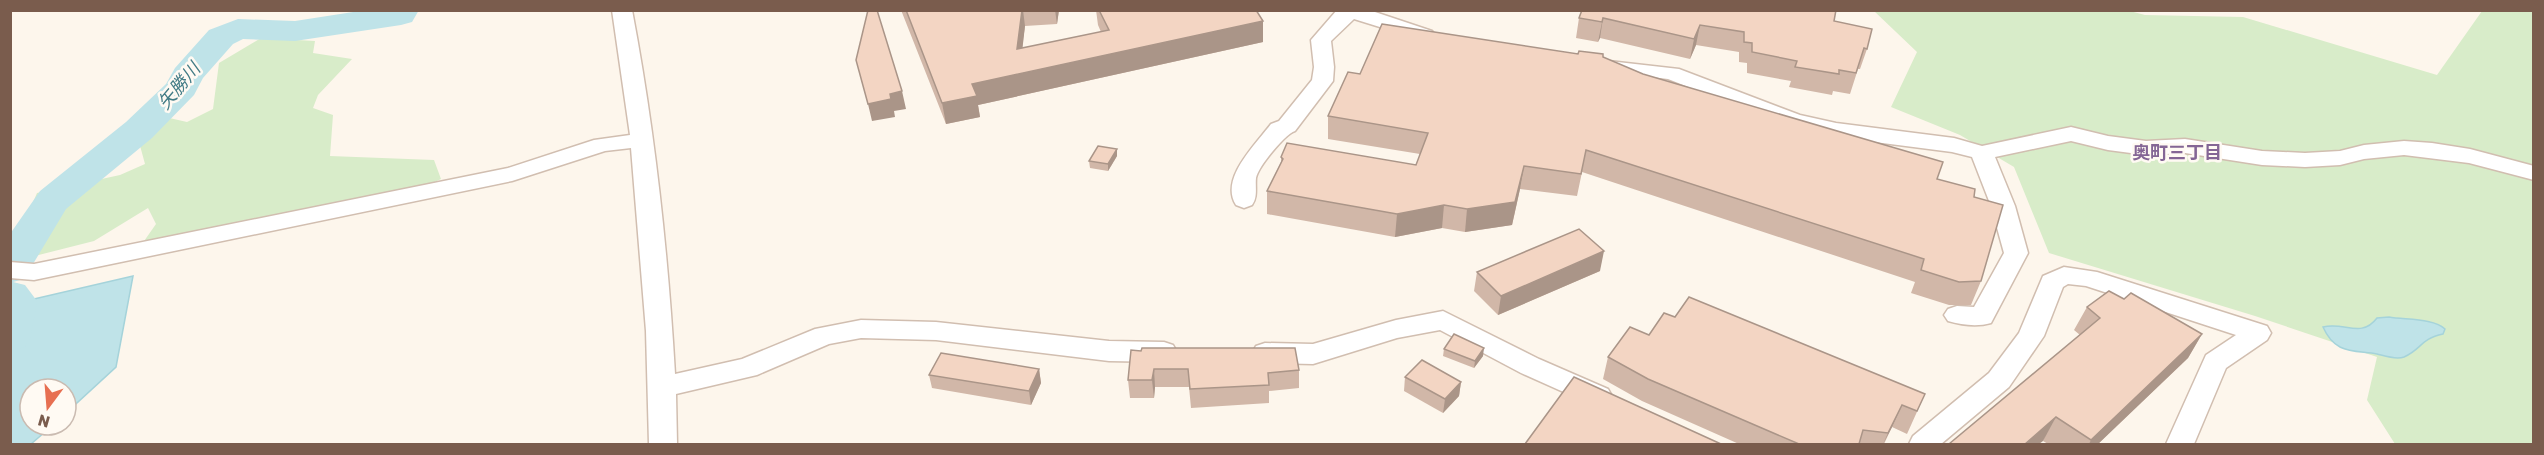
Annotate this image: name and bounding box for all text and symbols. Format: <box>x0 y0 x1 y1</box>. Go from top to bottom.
water label: 矢勝川 <box>153 57 206 114</box>
district label: 奥町三丁目 <box>2132 142 2222 164</box>
north arrow <box>18 377 78 437</box>
text: N <box>36 410 52 432</box>

